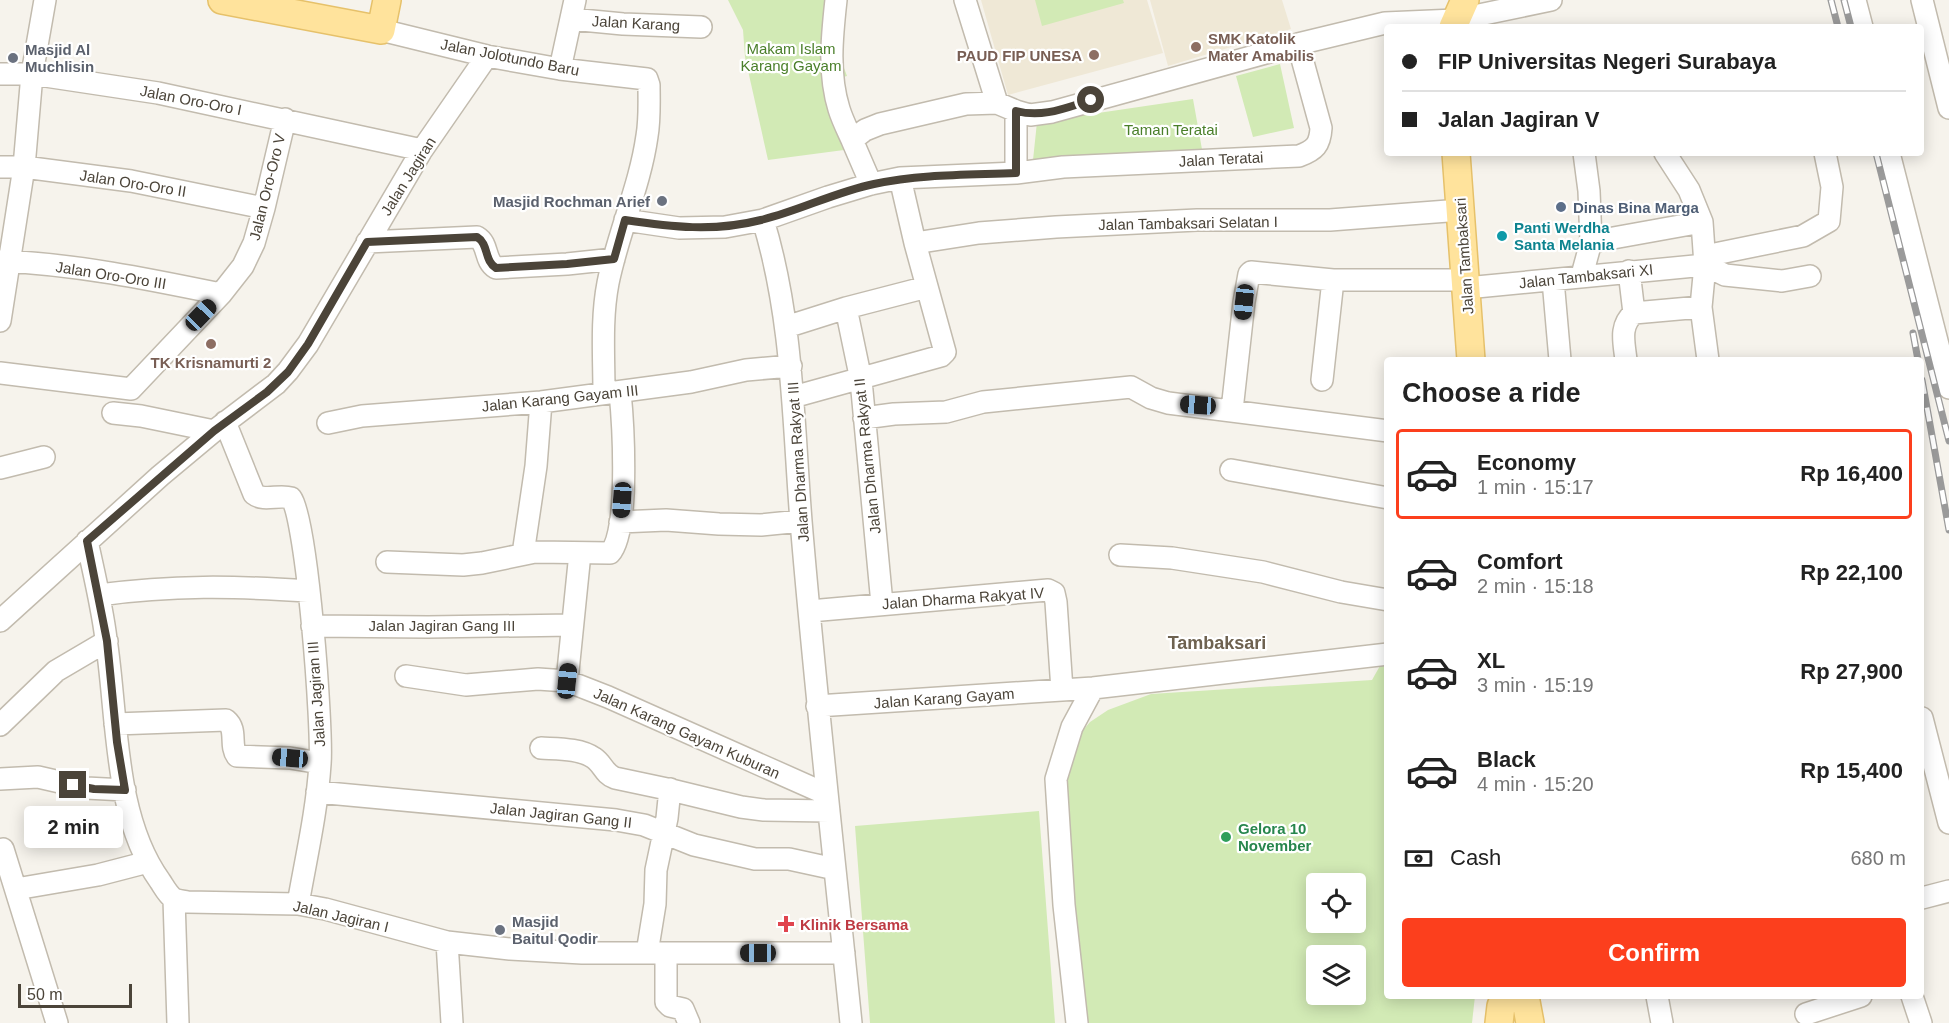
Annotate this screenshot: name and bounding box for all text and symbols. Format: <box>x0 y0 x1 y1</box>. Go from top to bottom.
street label: Jalan Karang <box>591 12 681 34</box>
place label: SMK Katolik Mater Amabilis <box>1208 30 1314 64</box>
street label: Jalan Jolotundo Baru <box>439 35 581 79</box>
park label: Makam Islam Karang Gayam <box>741 40 841 74</box>
marker: SMK Katolik Mater Amabilis <box>1189 40 1203 54</box>
place label: Masjid Al Muchlisin <box>25 41 94 75</box>
place label: PAUD FIP UNESA <box>957 47 1082 64</box>
marker: PAUD FIP UNESA <box>1087 48 1101 62</box>
text: FIP Universitas Negeri Surabaya <box>1438 49 1776 74</box>
marker: Masjid Al Muchlisin <box>6 51 20 65</box>
street label: Jalan Oro-Oro I <box>139 82 243 118</box>
route start <box>1077 86 1104 113</box>
text: Jalan Jagiran V <box>1438 107 1599 132</box>
park label: Taman Teratai <box>1124 121 1218 138</box>
street label: Jalan Oro-Oro V <box>246 132 288 242</box>
street label: Jalan Jagiran <box>377 134 439 218</box>
street label: Jalan Teratai <box>1178 148 1264 170</box>
street label: Jalan Oro-Oro II <box>79 166 187 200</box>
place label: Masjid Rochman Arief <box>493 193 651 210</box>
marker: Masjid Rochman Arief <box>655 194 669 208</box>
street label: Jalan Tambaksari <box>1451 197 1477 315</box>
place label: Dinas Bina Marga <box>1573 199 1700 216</box>
marker: Dinas Bina Marga <box>1554 200 1568 214</box>
street label: Jalan Tambaksari Selatan I <box>1098 213 1278 233</box>
place label: Panti Werdha Santa Melania <box>1514 219 1615 253</box>
marker: Panti Werdha Santa Melania <box>1495 229 1509 243</box>
street label: Jalan Oro-Oro III <box>55 258 167 292</box>
street label: Jalan Tambaksari XI <box>1518 261 1654 291</box>
car <box>1233 283 1255 321</box>
car <box>182 296 220 334</box>
marker: TK Krisnamurti 2 <box>204 337 218 351</box>
place label: TK Krisnamurti 2 <box>151 354 271 371</box>
street label: Jalan Dharma Rakyat II <box>850 377 884 535</box>
text: Choose a ride <box>1402 378 1581 408</box>
street label: Jalan Karang Gayam III <box>481 381 639 415</box>
street label: Jalan Dharma Rakyat III <box>784 381 812 543</box>
car <box>1179 395 1217 415</box>
icon: car <box>1405 447 1459 501</box>
text: Economy <box>1477 450 1576 475</box>
text: Rp 16,400 <box>1800 461 1903 486</box>
text: 1 min · 15:17 <box>1477 476 1594 498</box>
car <box>612 481 632 519</box>
icon: car <box>1405 546 1459 600</box>
text: Comfort <box>1477 549 1563 574</box>
text: Rp 22,100 <box>1800 560 1903 585</box>
text: 2 min · 15:18 <box>1477 575 1594 597</box>
street label: Jalan Dharma Rakyat IV <box>881 584 1045 612</box>
street label: Jalan Jagiran Gang III <box>369 617 515 634</box>
district label: Tambaksari <box>1168 633 1266 653</box>
street label: Jalan Jagiran III <box>304 641 328 747</box>
icon: car <box>1405 645 1459 699</box>
text: XL <box>1477 648 1505 673</box>
text: Rp 27,900 <box>1800 659 1903 684</box>
car <box>556 662 578 700</box>
text: 3 min · 15:19 <box>1477 674 1594 696</box>
street label: Jalan Karang Gayam Kuburan <box>591 684 783 782</box>
street label: Jalan Karang Gayam <box>873 685 1015 711</box>
icon: car <box>1405 744 1459 798</box>
car <box>271 747 309 769</box>
text: Black <box>1477 747 1536 772</box>
text: Rp 15,400 <box>1800 758 1903 783</box>
route end <box>59 771 86 798</box>
text: 4 min · 15:20 <box>1477 773 1594 795</box>
street label: Jalan Jagiran Gang II <box>489 799 633 831</box>
callout: 2 min <box>23 806 122 848</box>
text: 2 min <box>47 816 100 838</box>
place label: Gelora 10 November <box>1238 820 1312 854</box>
marker: Gelora 10 November <box>1219 830 1233 844</box>
icon: cash <box>1402 842 1435 875</box>
text: Cash <box>1450 845 1501 870</box>
text: 680 m <box>1850 847 1906 869</box>
map controls <box>1306 873 1366 1005</box>
button: locate <box>1306 873 1366 933</box>
street label: Jalan Jagiran I <box>292 897 390 935</box>
place label: Masjid Baitul Qodir <box>512 913 598 947</box>
marker: Klinik Bersama <box>777 915 795 933</box>
place label: Klinik Bersama <box>800 916 909 933</box>
button: Confirm <box>1402 918 1906 987</box>
marker: Masjid Baitul Qodir <box>493 923 507 937</box>
car <box>740 944 776 962</box>
button: layers <box>1306 945 1366 1005</box>
scale bar <box>18 981 132 1008</box>
text: 50 m <box>27 986 63 1003</box>

